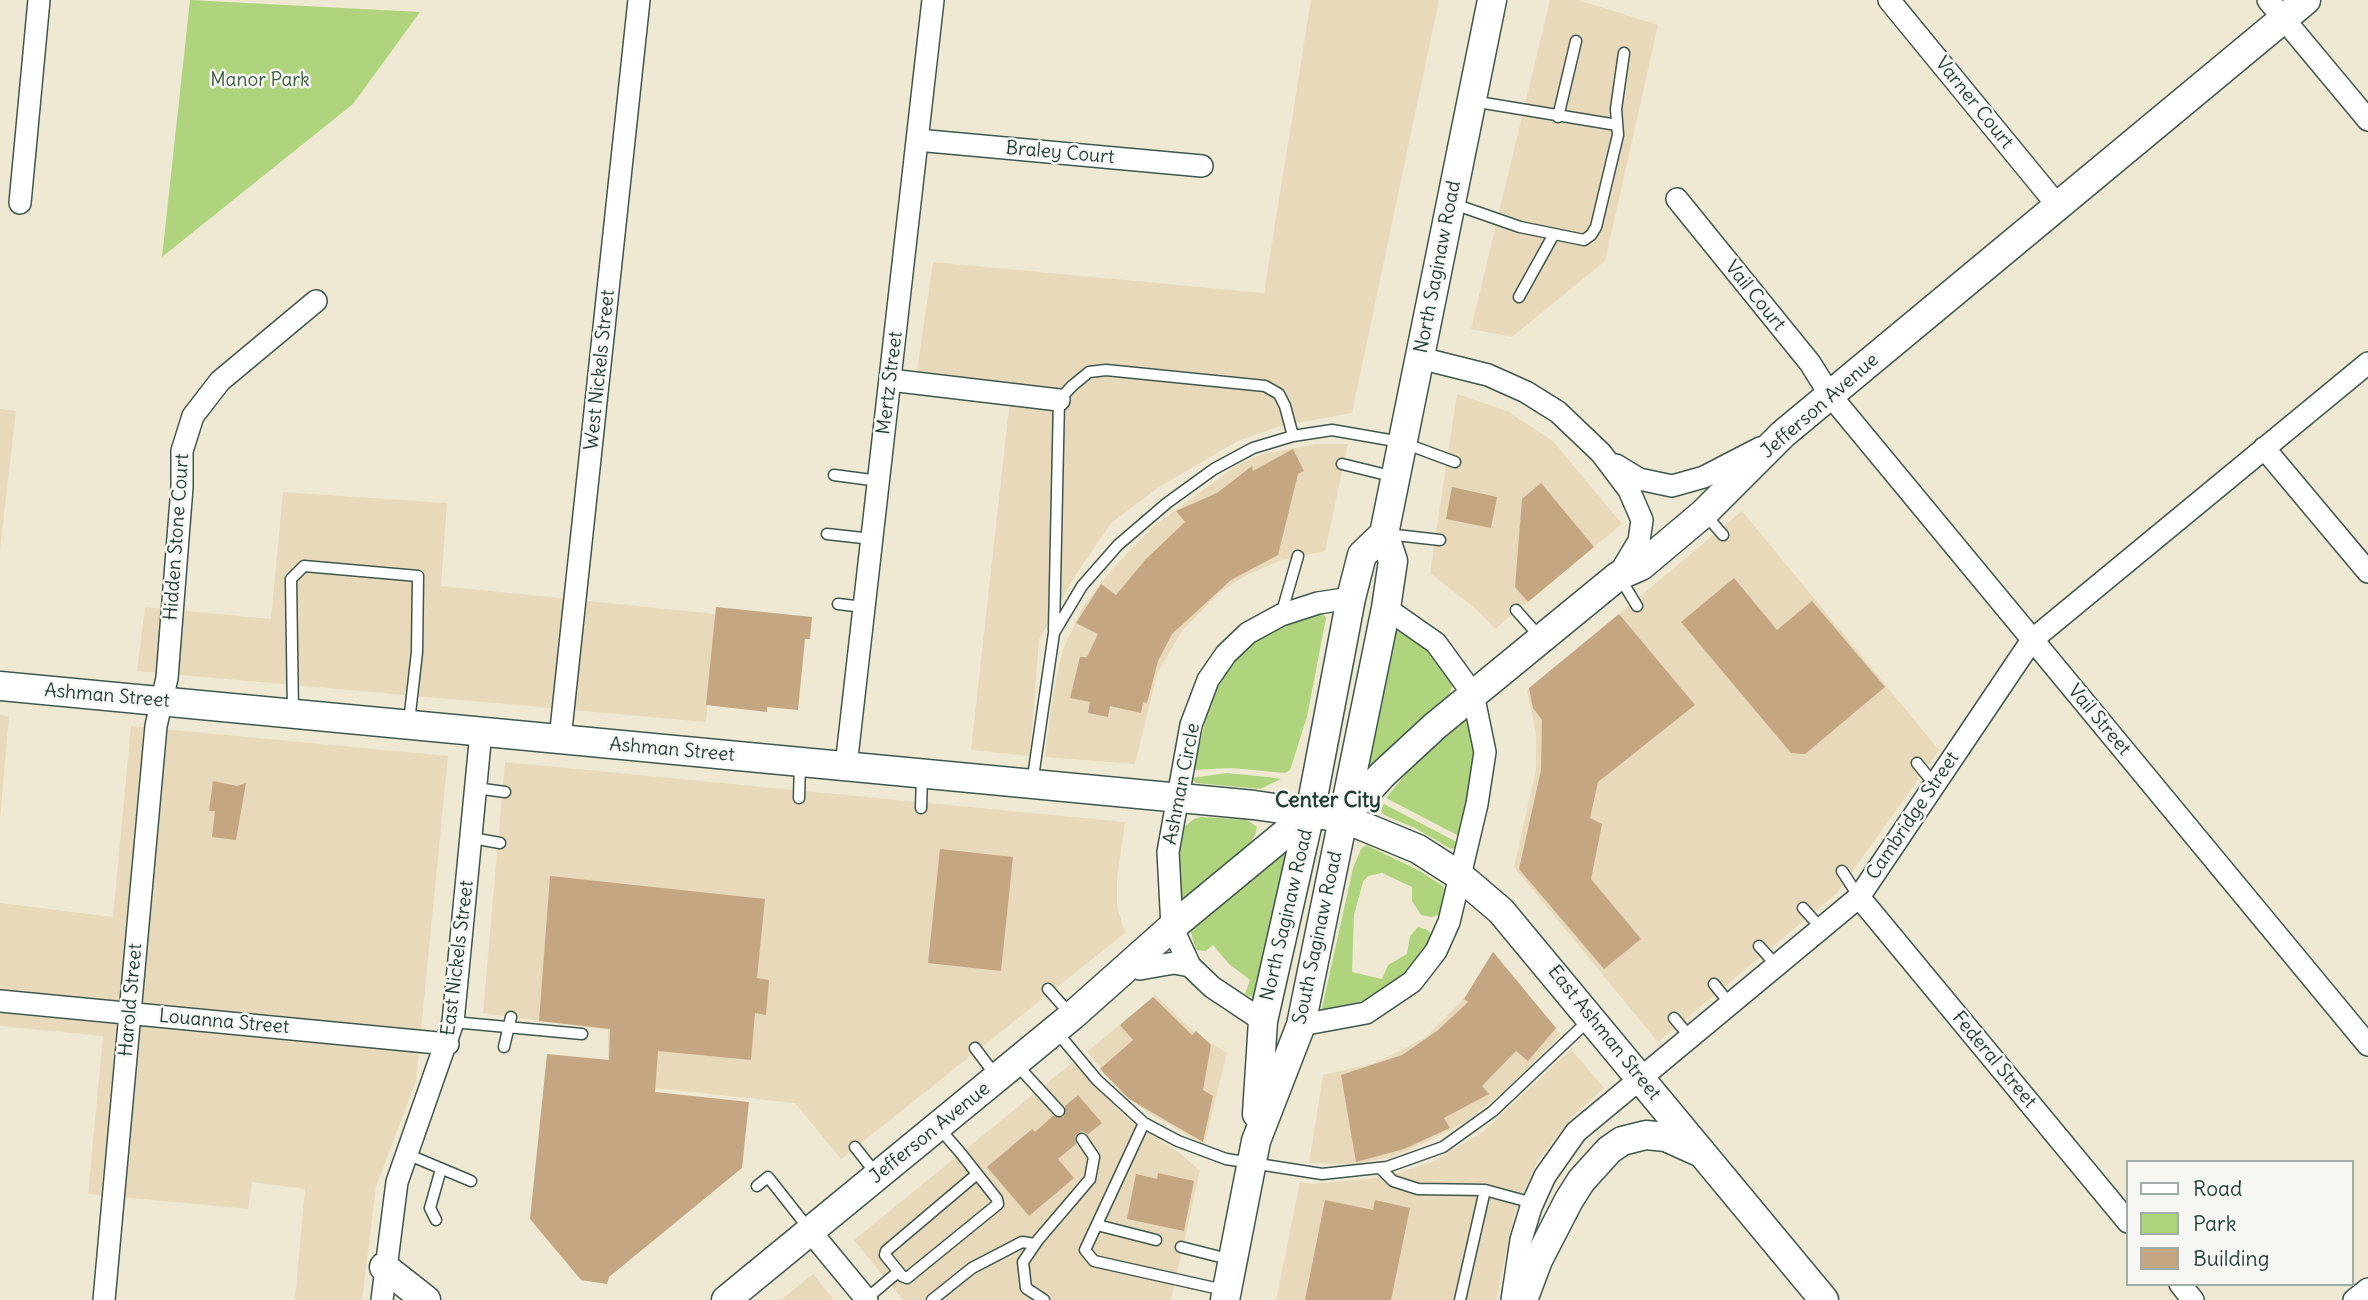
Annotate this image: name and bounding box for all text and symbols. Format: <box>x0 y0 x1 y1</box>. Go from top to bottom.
street label: Varner Court <box>1930 53 2018 153</box>
park label: Manor Park <box>210 70 310 92</box>
street label: Braley Court <box>1005 137 1115 169</box>
street label: North Saginaw Road <box>1410 179 1466 355</box>
street label: Vail Court <box>1720 256 1790 336</box>
street label: West Nickels Street <box>580 289 620 451</box>
street label: Mertz Street <box>872 330 908 436</box>
street label: Jefferson Avenue <box>1757 349 1883 463</box>
street label: Hidden Stone Court <box>160 453 194 621</box>
street label: Ashman Street <box>43 679 171 713</box>
street label: Vail Street <box>2063 680 2135 760</box>
street label: Ashman Circle <box>1159 721 1205 847</box>
street label: Ashman Street <box>608 733 736 767</box>
street label: Cambridge Street <box>1862 748 1964 884</box>
district label: Center City <box>1275 788 1381 814</box>
street label: North Saginaw Road <box>1256 827 1318 1003</box>
street label: South Saginaw Road <box>1289 849 1347 1027</box>
street label: East Nickels Street <box>437 879 479 1037</box>
street label: Harold Street <box>115 943 147 1057</box>
street label: East Ashman Street <box>1543 961 1665 1105</box>
street label: Louanna Street <box>158 1005 290 1039</box>
street label: Federal Street <box>1947 1007 2041 1113</box>
street label: Jefferson Avenue <box>865 1077 995 1189</box>
legend <box>2126 1160 2354 1286</box>
text: Road <box>2193 1175 2242 1202</box>
text: Park <box>2193 1210 2236 1237</box>
text: Building <box>2193 1245 2269 1272</box>

